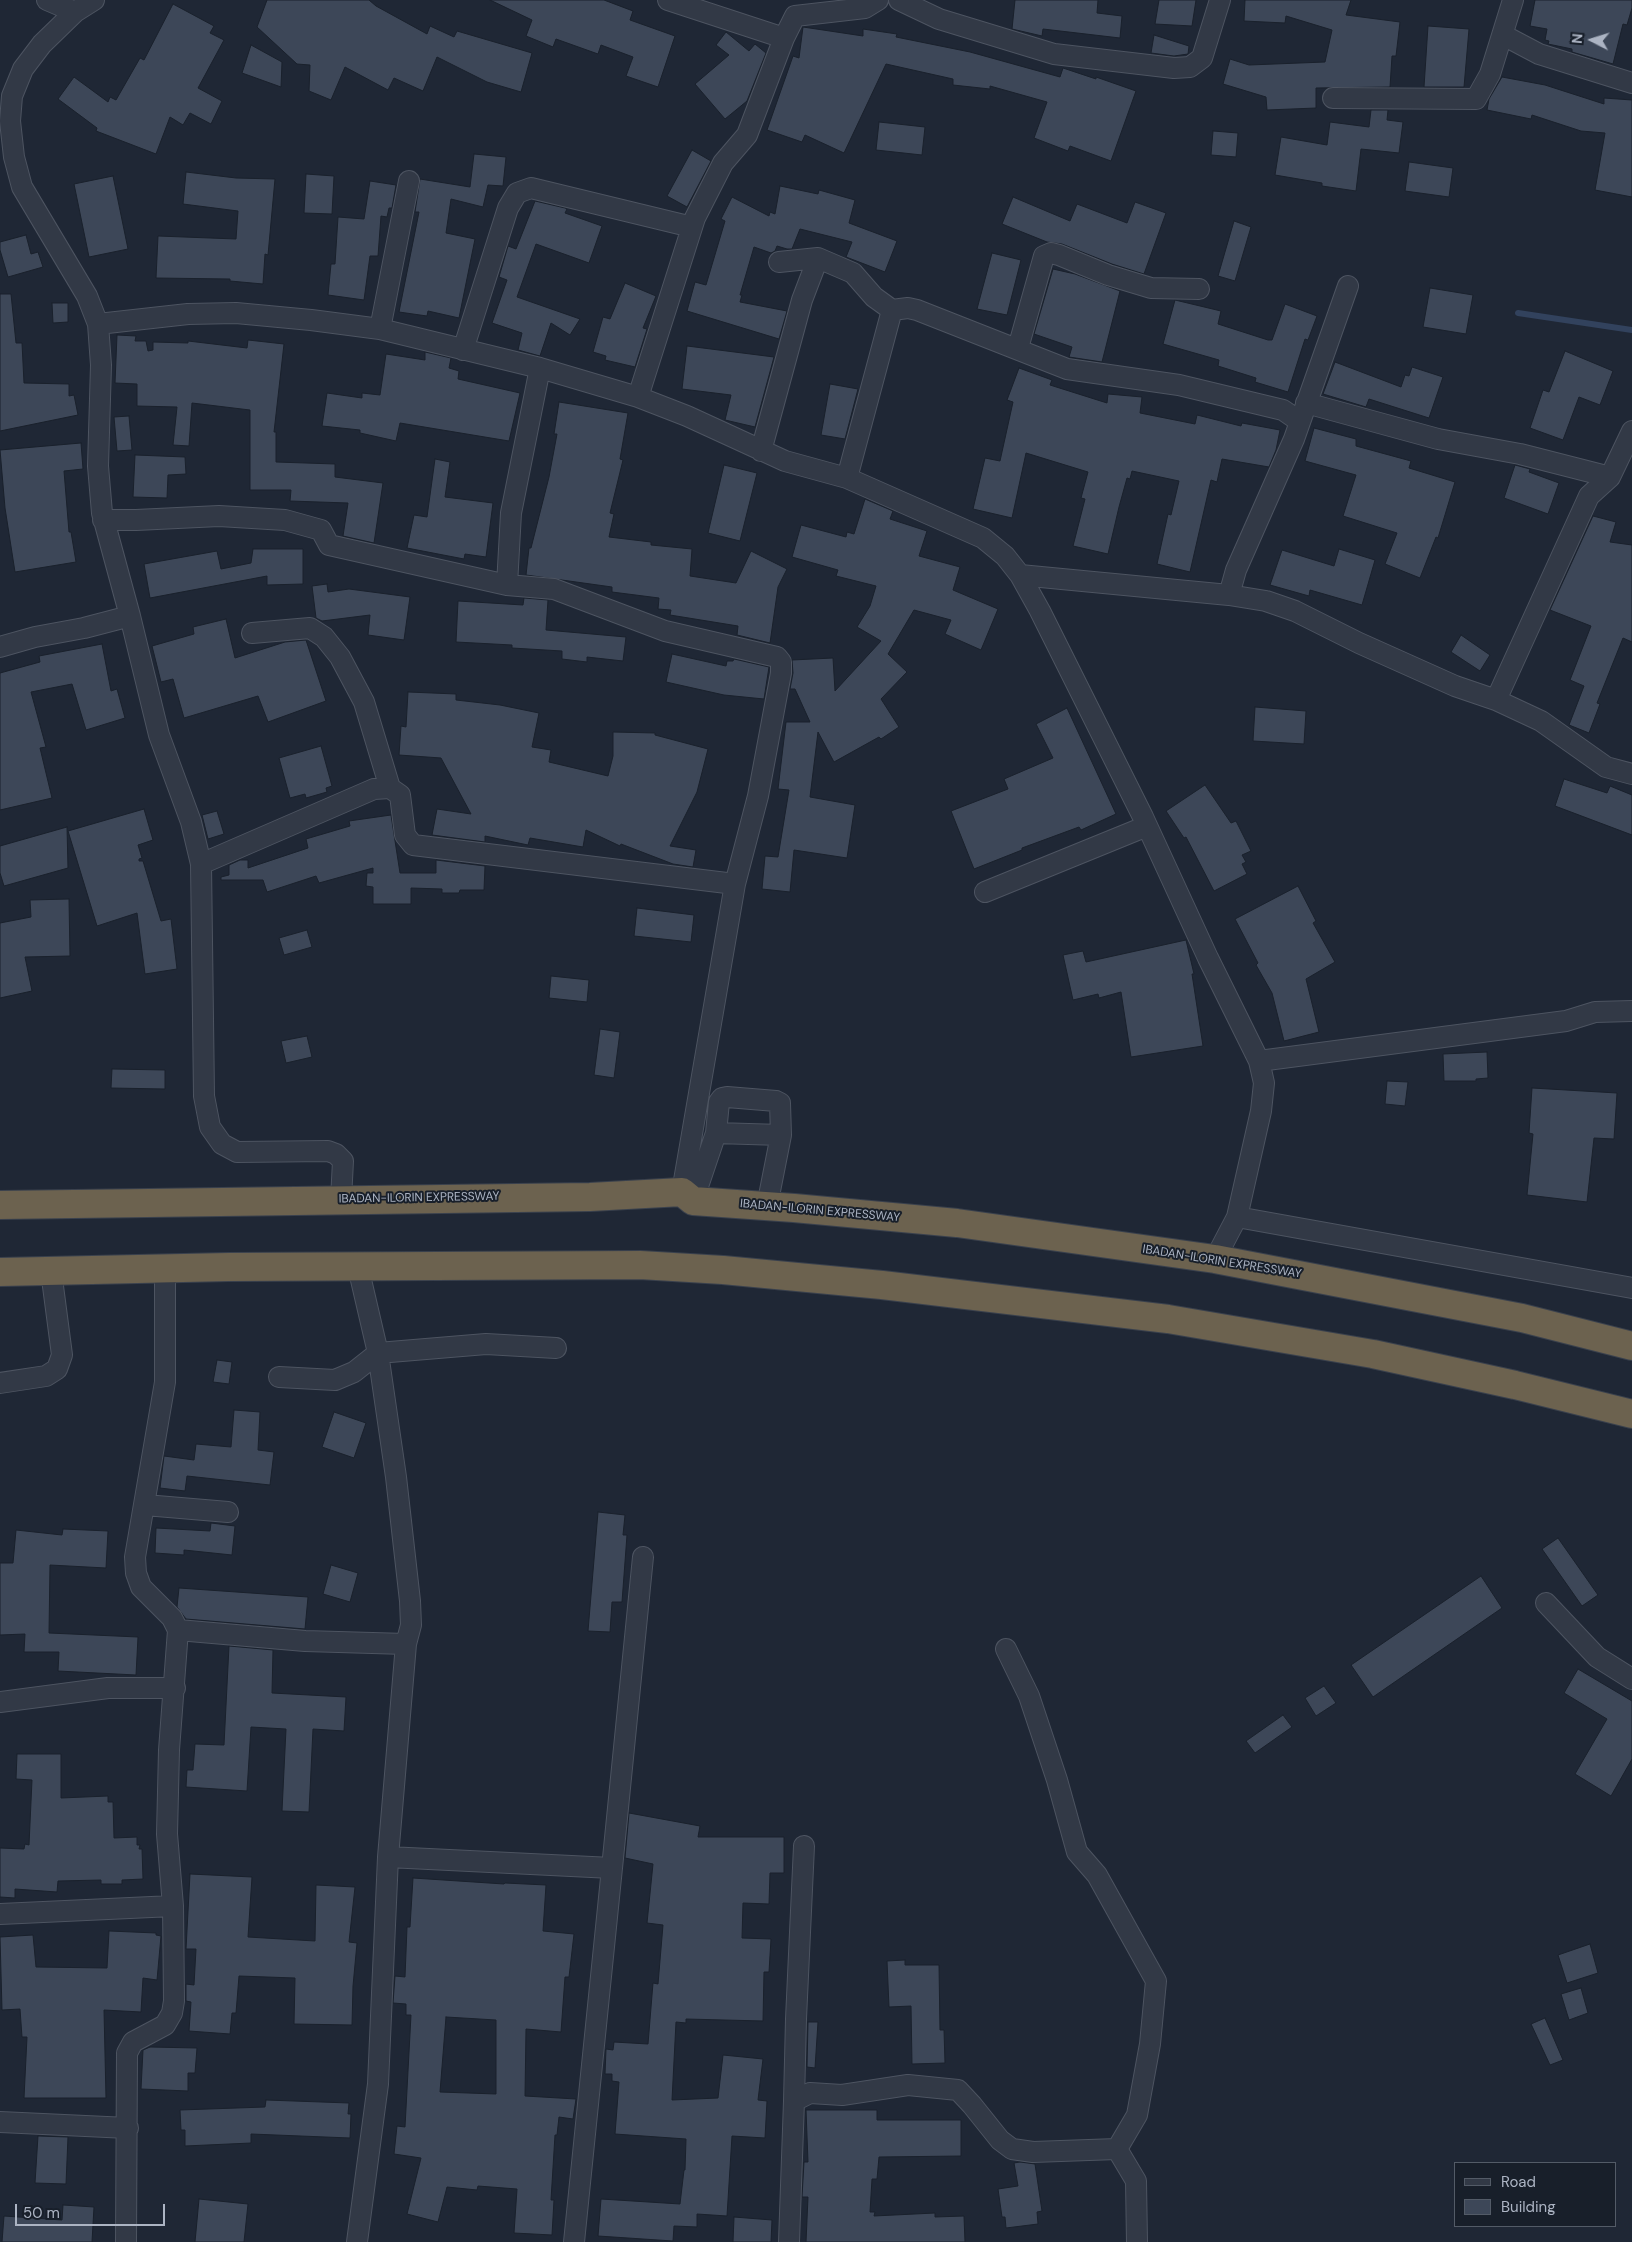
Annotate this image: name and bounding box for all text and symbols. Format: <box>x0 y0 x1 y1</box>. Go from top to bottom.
north arrow <box>1567 15 1617 65</box>
text: N <box>1568 33 1586 45</box>
street label: IBADAN-ILORIN EXPRESSWAY <box>339 1189 499 1207</box>
street label: IBADAN-ILORIN EXPRESSWAY <box>739 1197 901 1225</box>
street label: IBADAN-ILORIN EXPRESSWAY <box>1141 1242 1303 1282</box>
legend <box>1454 2162 1617 2227</box>
text: Road <box>1501 2172 1536 2192</box>
scale bar <box>18 2194 168 2226</box>
text: Building <box>1501 2197 1556 2217</box>
text: 50 m <box>23 2203 60 2223</box>

